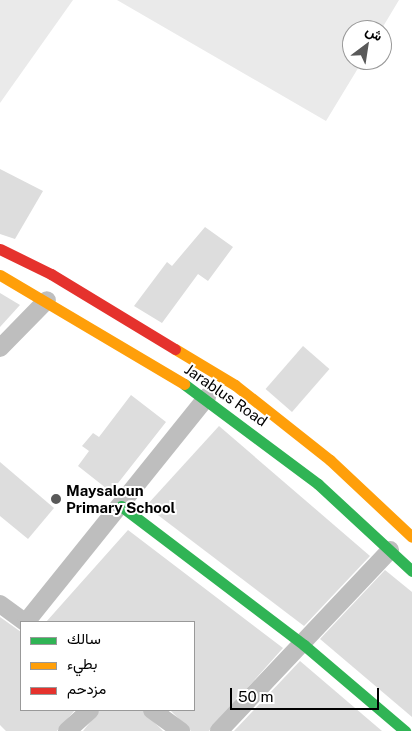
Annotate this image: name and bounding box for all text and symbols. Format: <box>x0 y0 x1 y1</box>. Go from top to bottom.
north arrow <box>342 20 392 70</box>
text: ش <box>363 22 386 44</box>
street label: Jarablus Road <box>181 360 271 430</box>
place label: Maysaloun Primary School <box>66 481 176 516</box>
marker: Maysaloun Primary School <box>50 493 62 505</box>
legend <box>20 621 195 711</box>
text: سالك <box>67 630 101 647</box>
text: بطيء <box>67 655 97 672</box>
scale bar <box>232 678 381 710</box>
text: مزدحم <box>67 680 106 697</box>
text: 50 m <box>238 688 273 705</box>

